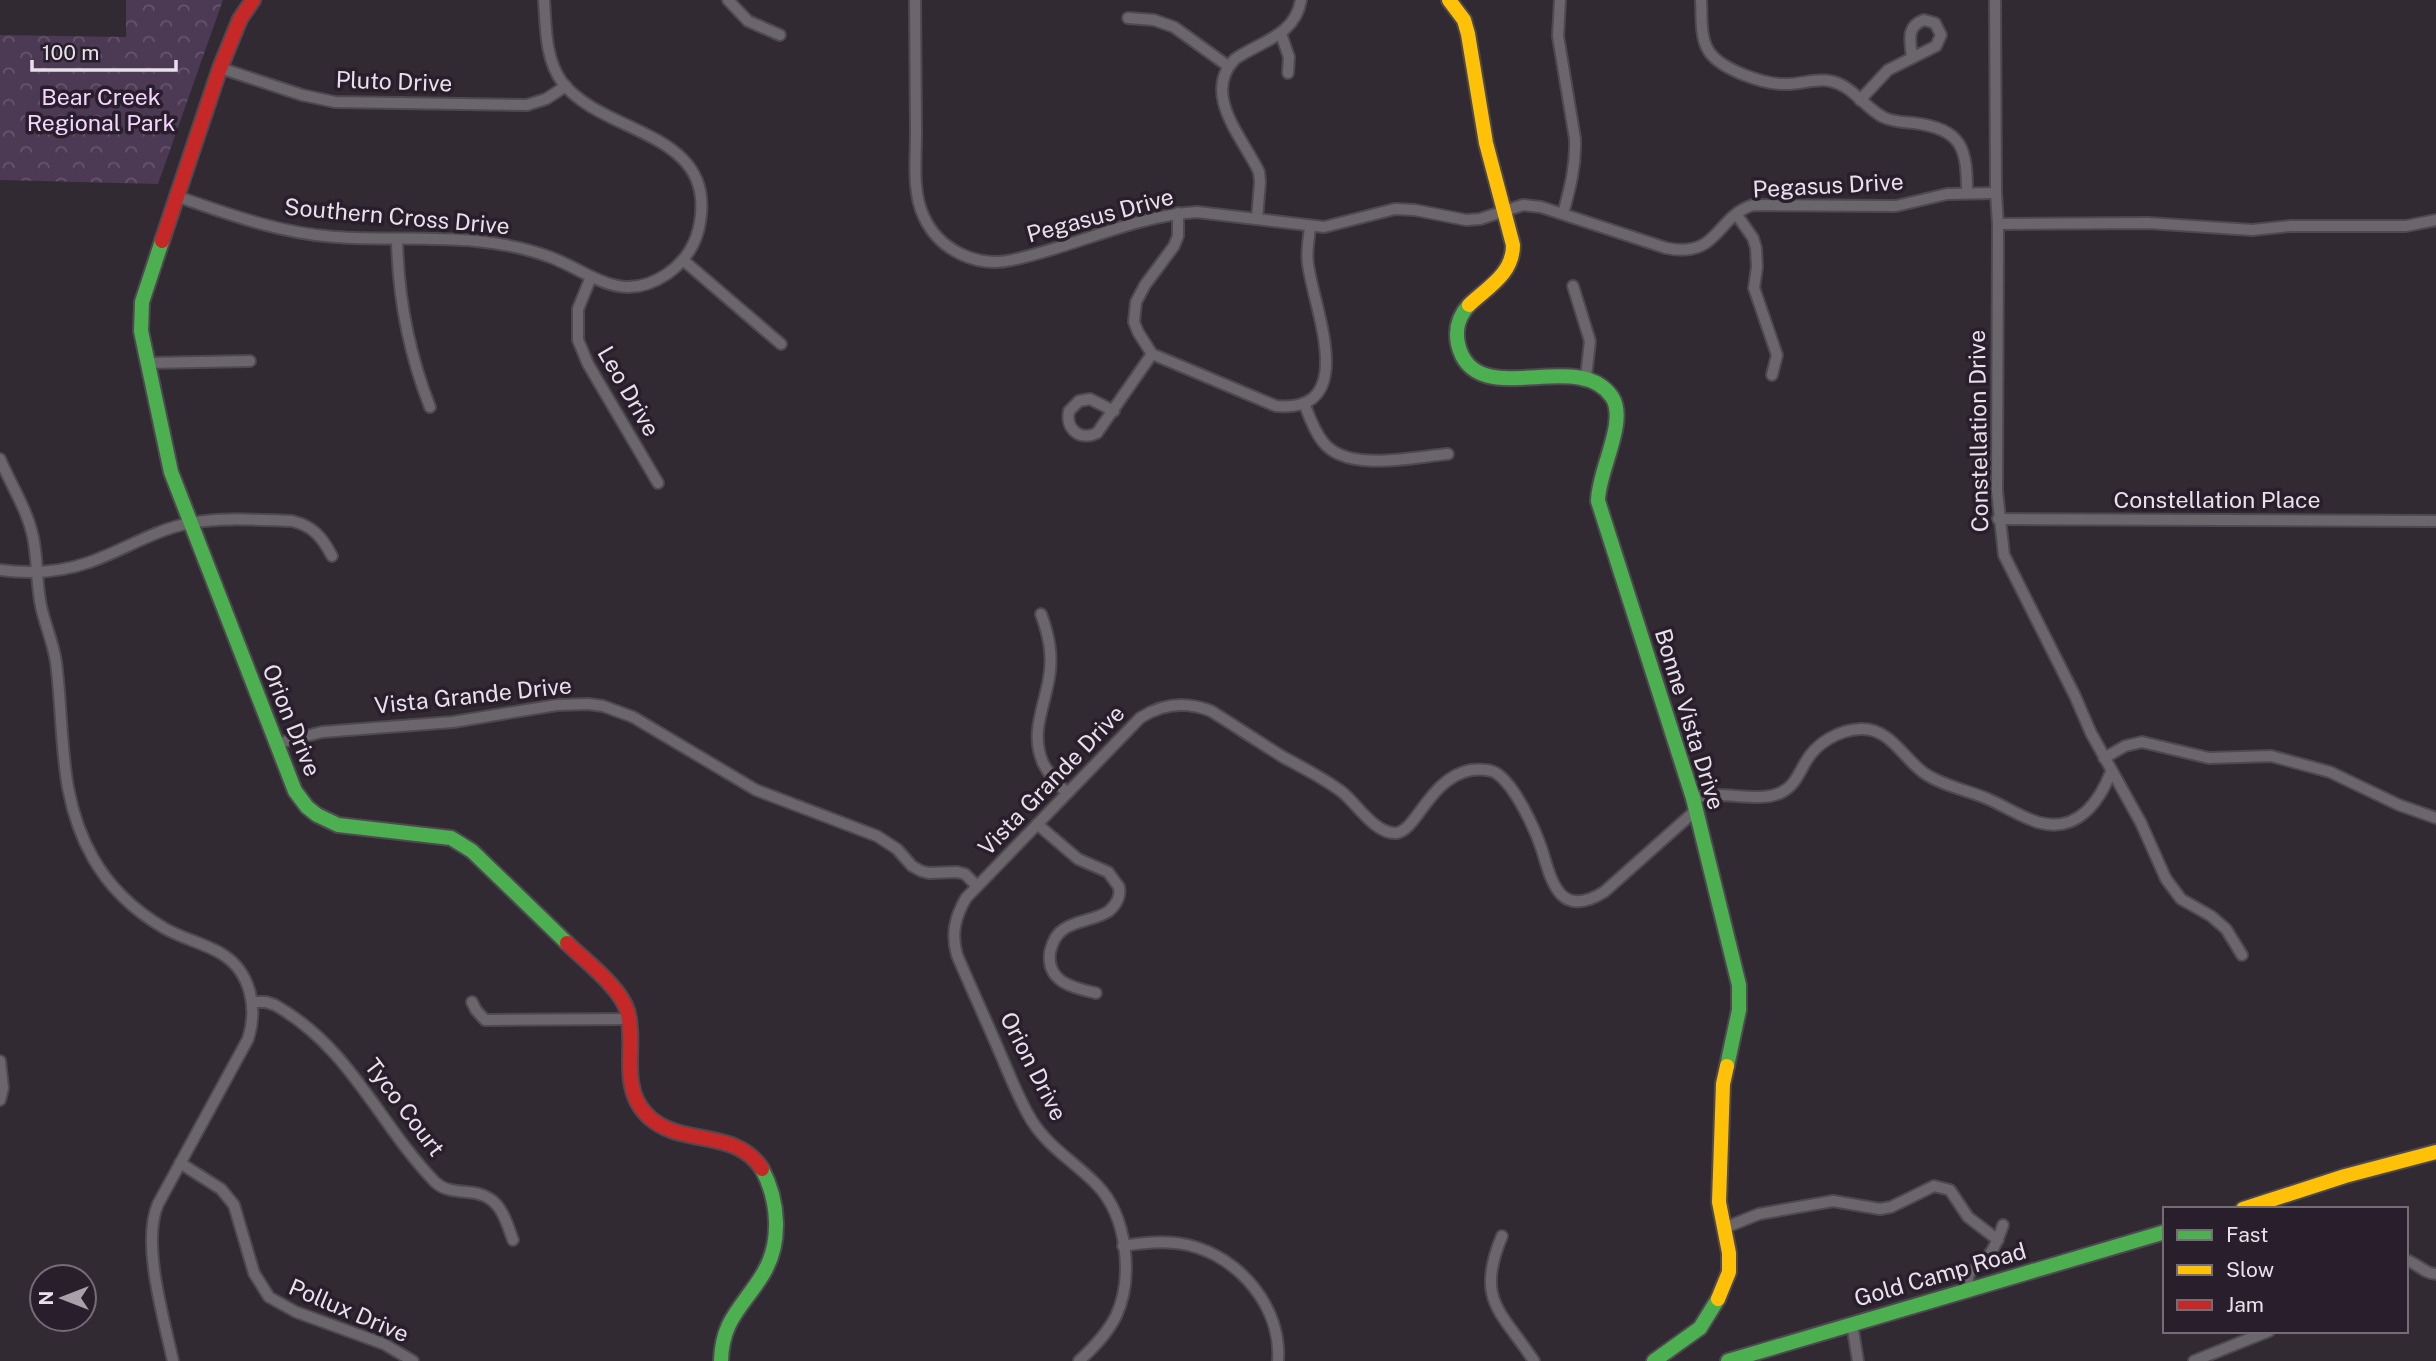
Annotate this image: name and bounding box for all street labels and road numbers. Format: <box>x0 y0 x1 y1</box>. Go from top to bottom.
street label: Pluto Drive <box>335 65 453 97</box>
street label: Pegasus Drive <box>1752 168 1904 202</box>
street label: Pegasus Drive <box>1024 182 1176 248</box>
street label: Southern Cross Drive <box>283 193 511 239</box>
street label: Constellation Drive <box>1963 330 1993 532</box>
street label: Leo Drive <box>592 341 666 441</box>
street label: Constellation Place <box>2114 486 2320 513</box>
street label: Bonne Vista Drive <box>1650 625 1730 813</box>
street label: Orion Drive <box>257 660 327 780</box>
street label: Vista Grande Drive <box>373 671 573 719</box>
street label: Vista Grande Drive <box>972 699 1130 861</box>
street label: Orion Drive <box>995 1007 1073 1125</box>
street label: Tyco Court <box>359 1053 451 1161</box>
street label: Gold Camp Road <box>1851 1237 2029 1311</box>
street label: Pollux Drive <box>285 1273 413 1347</box>

